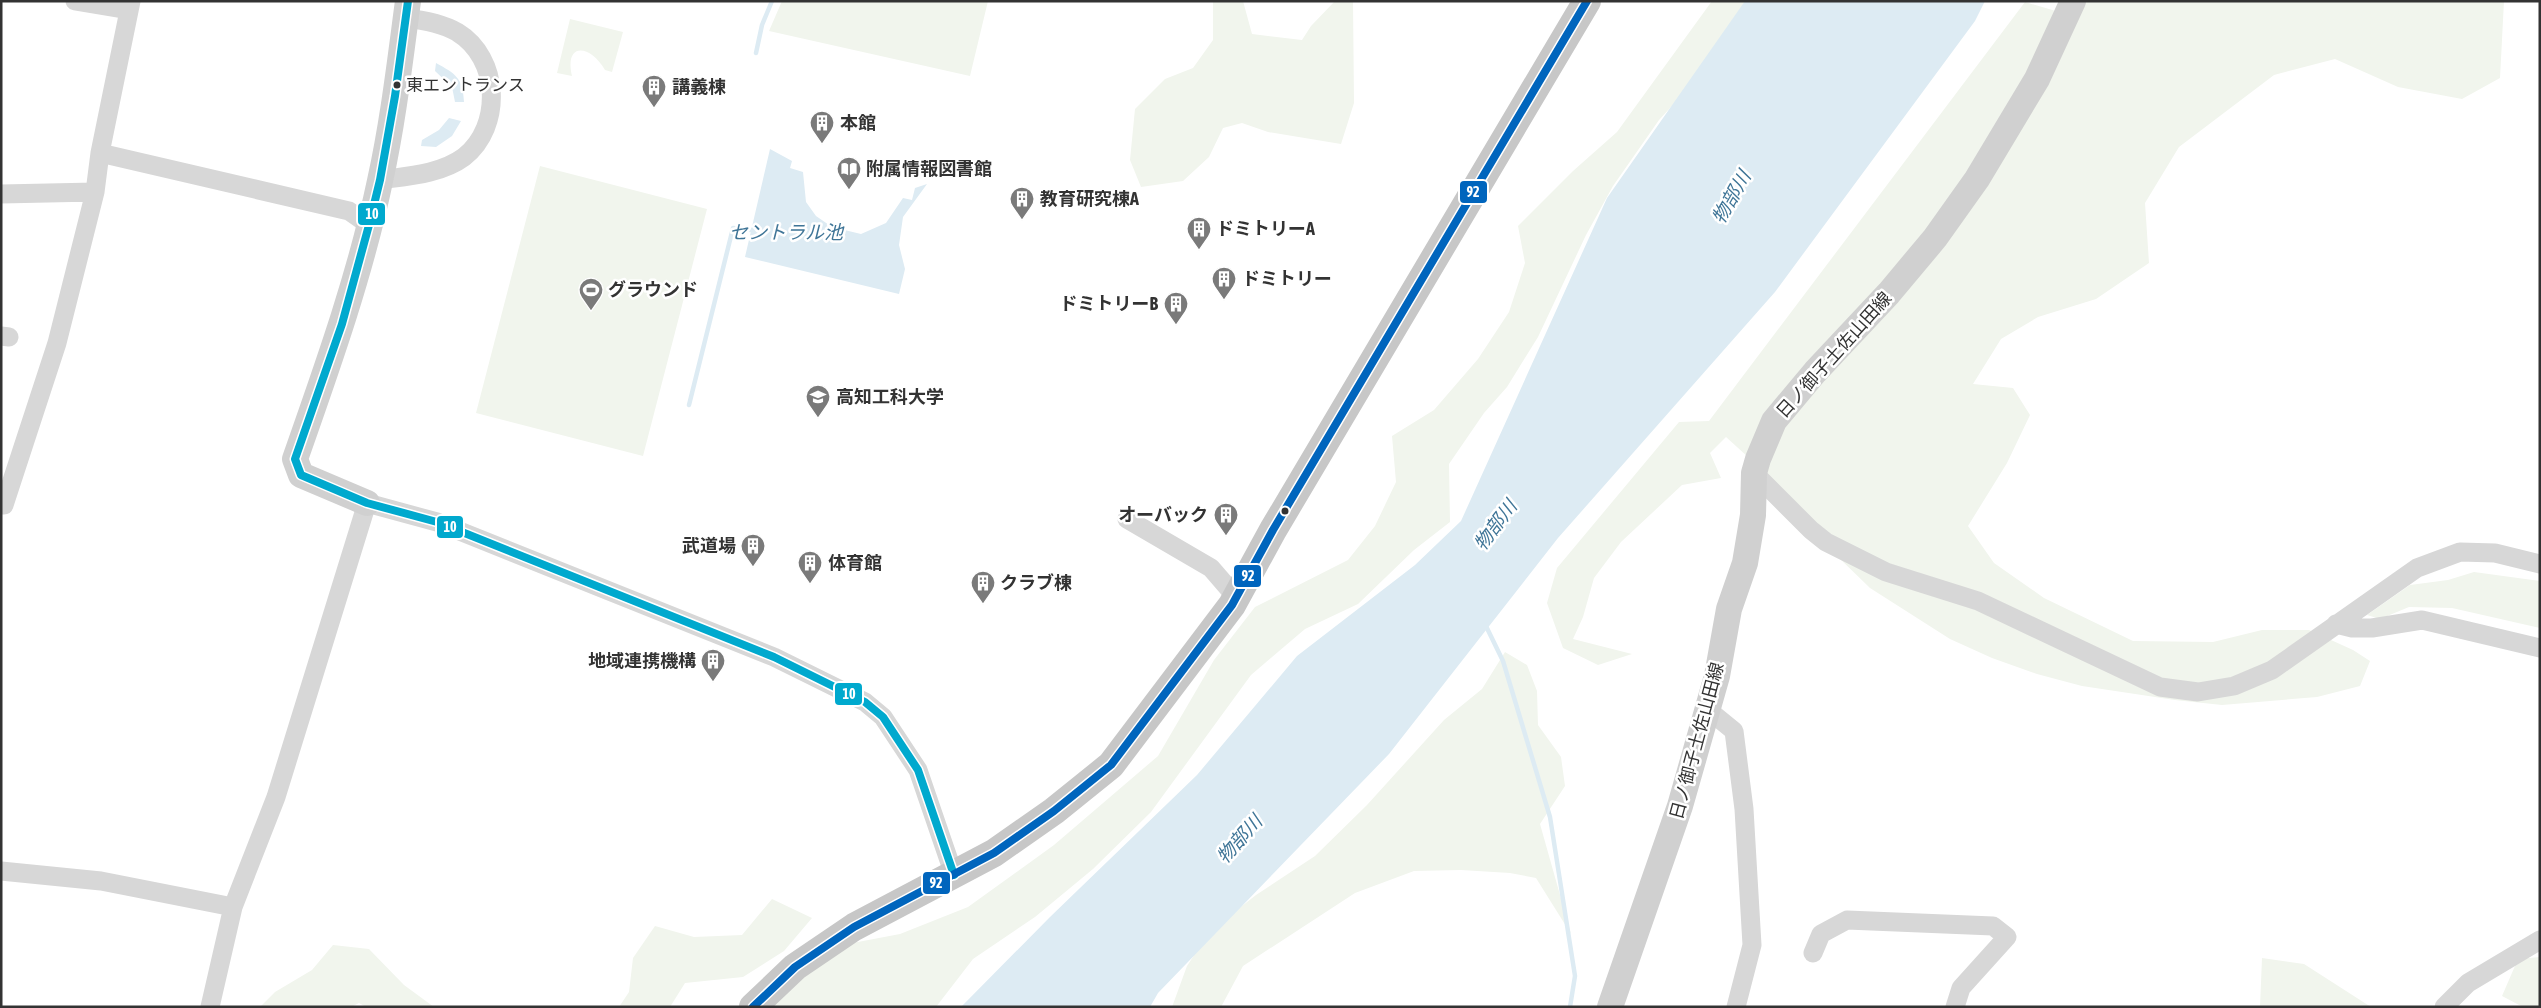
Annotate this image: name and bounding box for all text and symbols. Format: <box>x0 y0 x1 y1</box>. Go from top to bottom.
building icon: 講義棟 <box>641 74 667 108</box>
place label: 東エントランス <box>406 75 525 95</box>
place label: 講義棟 <box>672 76 726 97</box>
marker: 東エントランス <box>392 80 402 90</box>
building icon: 本館 <box>809 110 835 144</box>
place label: 本館 <box>840 112 876 133</box>
library icon: 附属情報図書館 <box>836 156 862 190</box>
place label: 附属情報図書館 <box>866 158 992 179</box>
water label: 物部川 <box>1707 165 1756 227</box>
line badge: 92 <box>1459 180 1488 204</box>
text: 92 <box>1466 184 1480 200</box>
building icon: 教育研究棟A <box>1009 186 1035 220</box>
place label: 教育研究棟A <box>1040 188 1139 209</box>
line badge: 10 <box>357 202 386 226</box>
text: 10 <box>365 206 379 222</box>
building icon: ドミトリーA <box>1186 216 1212 250</box>
place label: ドミトリーA <box>1216 218 1315 239</box>
water label: セントラル池 <box>729 221 845 243</box>
building icon: ドミトリー <box>1211 266 1237 300</box>
place label: ドミトリー <box>1242 268 1332 289</box>
sports icon: グラウンド <box>578 277 604 311</box>
place label: グラウンド <box>608 279 698 300</box>
street label: 日ノ御子土佐山田線 <box>1772 287 1896 422</box>
building icon: ドミトリーB <box>1163 291 1189 325</box>
place label: ドミトリーB <box>1059 293 1158 314</box>
school or university icon: 高知工科大学 <box>805 384 831 418</box>
place label: 高知工科大学 <box>836 386 944 407</box>
water label: 物部川 <box>1469 494 1522 554</box>
building icon: オーバック <box>1213 502 1239 536</box>
place label: オーバック <box>1118 504 1208 525</box>
unlabelled marker <box>1280 506 1290 516</box>
line badge: 10 <box>436 515 464 539</box>
text: 10 <box>443 519 457 535</box>
building icon: 武道場 <box>740 533 766 567</box>
place label: 武道場 <box>682 535 736 556</box>
building icon: 体育館 <box>797 550 823 584</box>
place label: 体育館 <box>828 552 882 573</box>
line badge: 92 <box>1233 564 1262 588</box>
text: 92 <box>1241 568 1255 584</box>
building icon: クラブ棟 <box>970 570 996 604</box>
place label: クラブ棟 <box>1000 572 1072 593</box>
building icon: 地域連携機構 <box>700 648 726 682</box>
place label: 地域連携機構 <box>588 650 696 671</box>
street label: 日ノ御子土佐山田線 <box>1665 660 1728 822</box>
line badge: 10 <box>834 682 863 706</box>
text: 10 <box>842 686 856 702</box>
water label: 物部川 <box>1212 809 1268 868</box>
line badge: 92 <box>922 871 951 895</box>
text: 92 <box>929 875 943 891</box>

